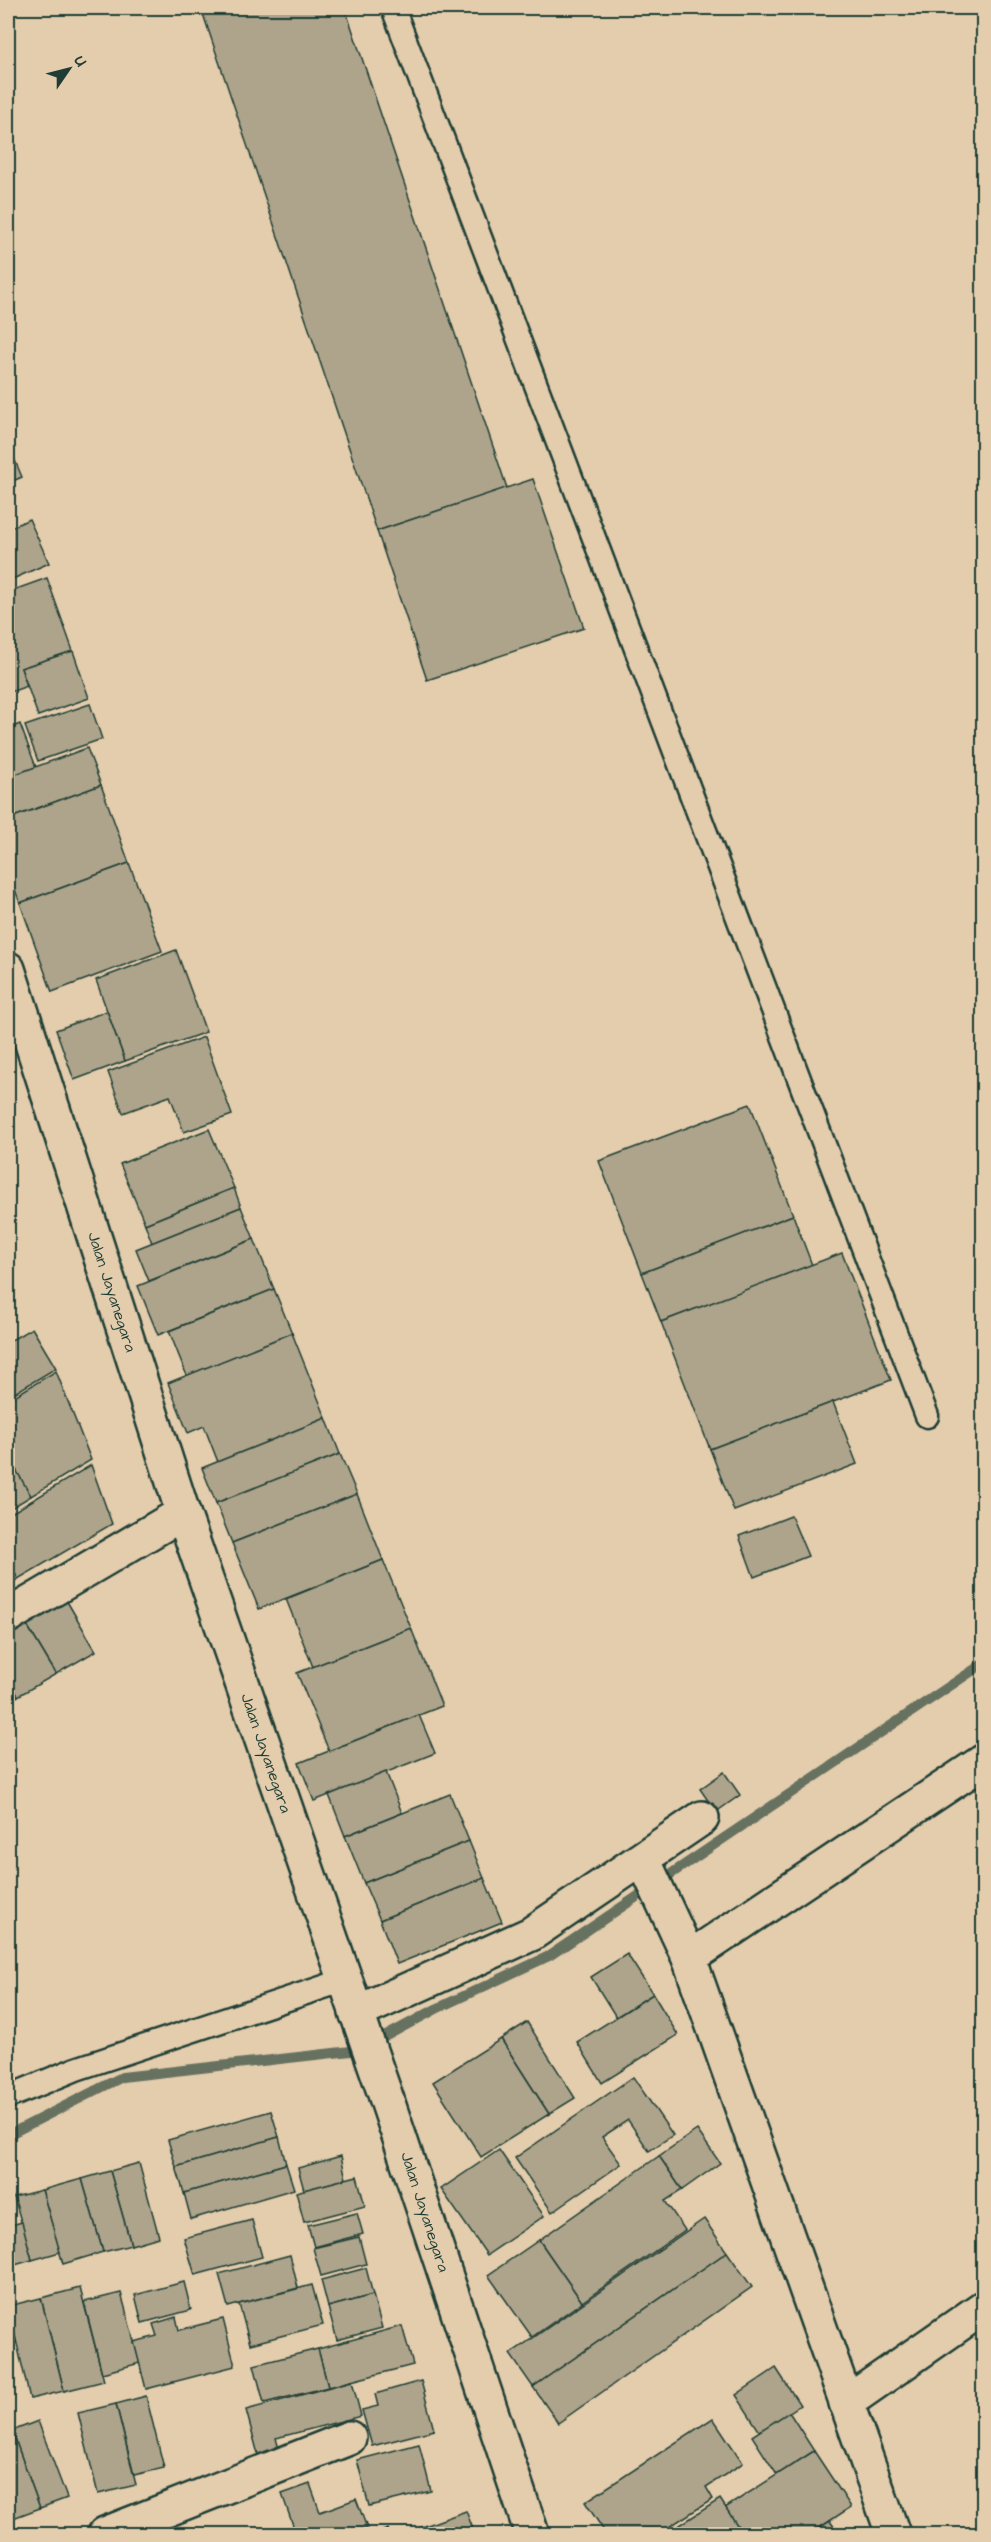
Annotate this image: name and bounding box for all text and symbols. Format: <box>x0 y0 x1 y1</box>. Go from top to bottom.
north arrow <box>39 39 99 99</box>
text: U <box>69 51 92 71</box>
street label: Jalan Jayanegara <box>81 1229 142 1355</box>
street label: Jalan Jayanegara <box>234 1690 297 1816</box>
street label: Jalan Jayanegara <box>394 2149 455 2275</box>

